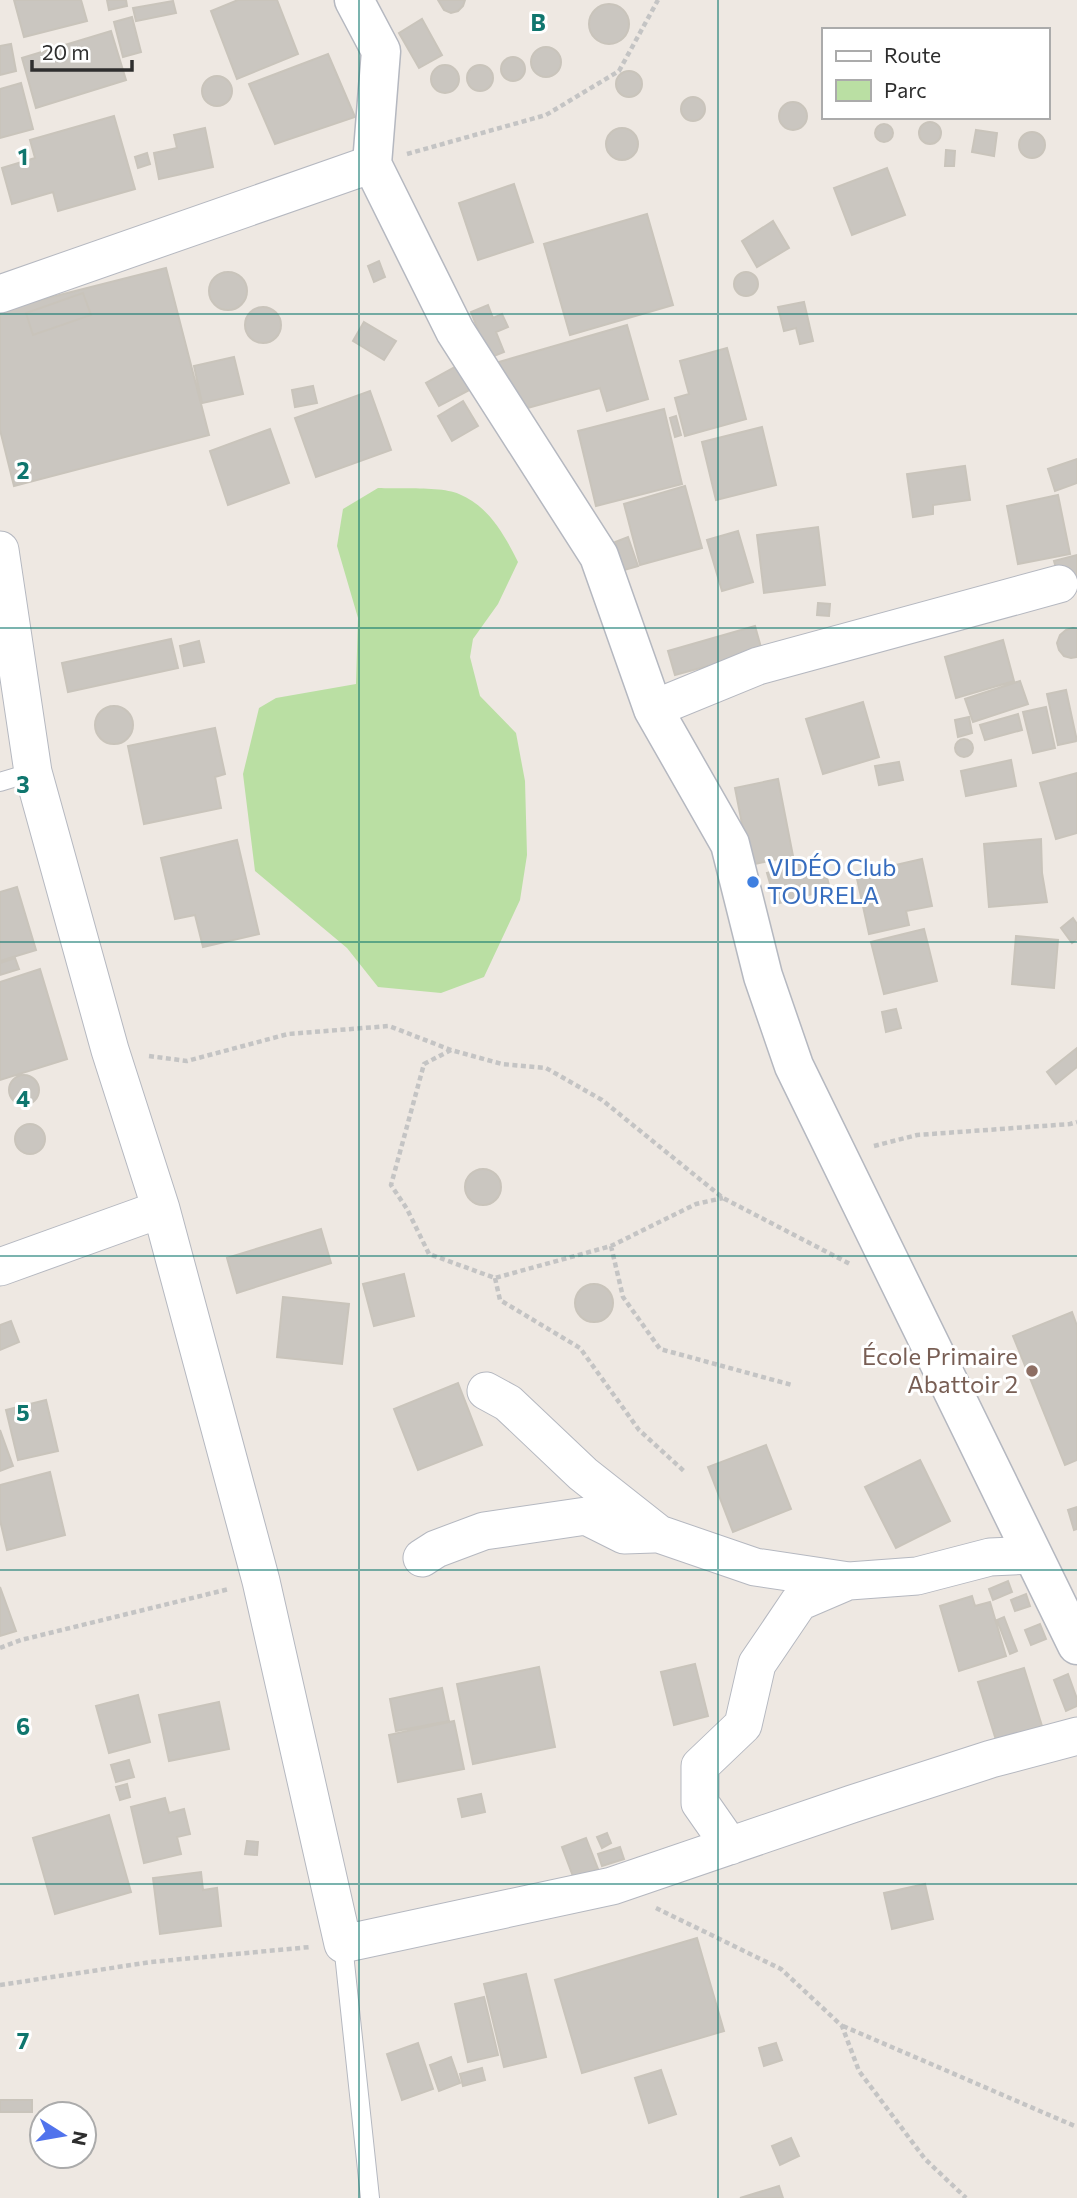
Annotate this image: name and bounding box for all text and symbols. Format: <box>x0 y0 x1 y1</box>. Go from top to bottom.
text: B <box>530 8 546 36</box>
scale bar <box>32 28 131 72</box>
legend <box>822 28 1049 119</box>
text: 20 m <box>42 39 90 64</box>
text: Route <box>884 42 941 67</box>
text: Parc <box>884 77 927 102</box>
text: 1 <box>18 142 28 170</box>
text: 2 <box>16 456 30 484</box>
text: 3 <box>16 770 30 798</box>
place label: VIDÉO Club TOURELA <box>767 852 896 909</box>
marker: VIDÉO Club TOURELA <box>745 874 761 890</box>
text: 4 <box>16 1084 30 1112</box>
place label: École Primaire Abattoir 2 <box>862 1341 1018 1398</box>
marker: École Primaire Abattoir 2 <box>1024 1363 1040 1379</box>
text: 5 <box>16 1398 30 1426</box>
text: 6 <box>16 1712 30 1740</box>
text: 7 <box>17 2026 29 2054</box>
north arrow <box>28 2100 98 2170</box>
text: N <box>68 2129 93 2148</box>

